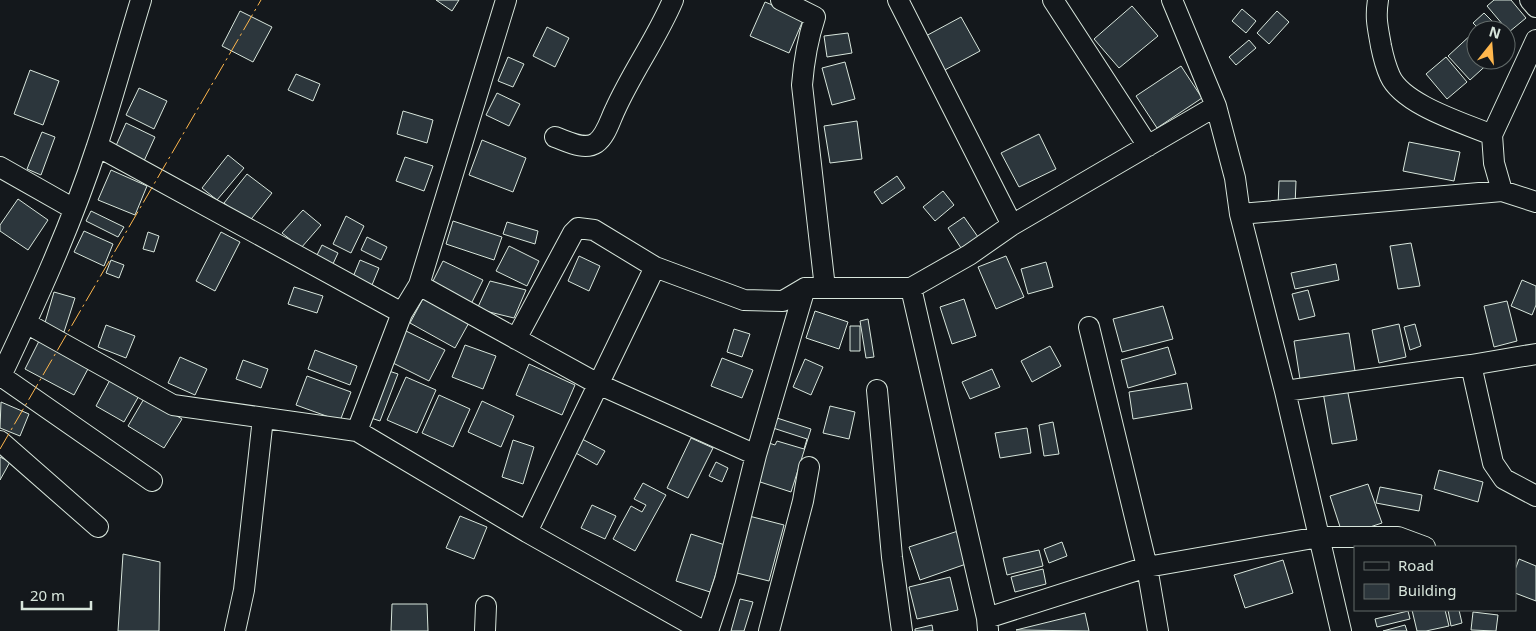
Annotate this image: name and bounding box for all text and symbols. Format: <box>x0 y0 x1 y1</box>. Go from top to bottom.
north arrow <box>1466 20 1516 70</box>
text: N <box>1487 21 1503 43</box>
legend <box>1354 546 1516 611</box>
text: Road <box>1398 555 1434 575</box>
scale bar <box>22 578 91 610</box>
text: Building <box>1398 580 1456 600</box>
text: 20 m <box>30 585 65 605</box>

